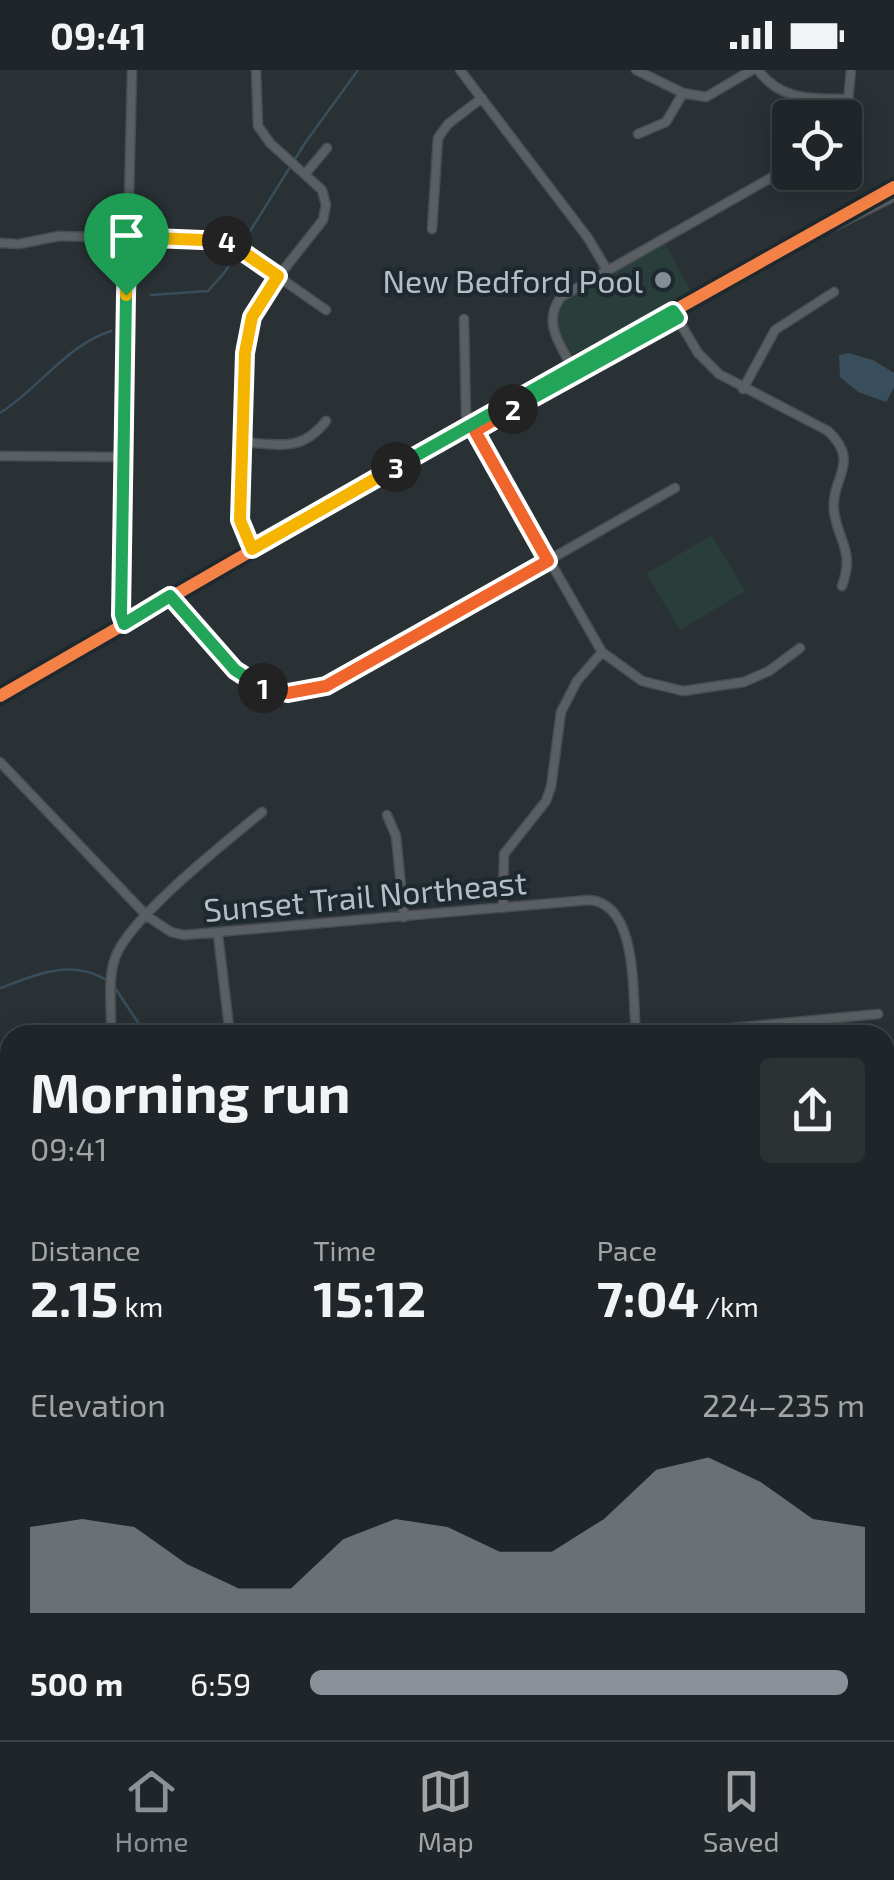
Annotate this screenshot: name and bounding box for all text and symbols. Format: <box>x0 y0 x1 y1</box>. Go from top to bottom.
text: 09:41 <box>50 12 147 58</box>
map controls <box>772 100 862 190</box>
button: locate <box>772 100 862 190</box>
pin <box>84 193 169 296</box>
icon: arrive <box>99 208 154 263</box>
pin: 4 <box>202 216 252 266</box>
text: 4 <box>218 224 236 258</box>
place label: New Bedford Pool <box>382 261 643 299</box>
marker: New Bedford Pool <box>652 269 674 291</box>
pin: 2 <box>488 384 538 434</box>
text: 2 <box>505 392 521 426</box>
pin: 3 <box>371 442 421 492</box>
text: 3 <box>388 450 404 484</box>
pin: 1 <box>238 663 288 713</box>
text: 1 <box>257 671 269 705</box>
street label: Sunset Trail Northeast <box>202 862 528 928</box>
text: Morning run <box>30 1058 351 1124</box>
button: share <box>760 1058 865 1163</box>
text: 09:41 <box>30 1129 108 1167</box>
text: Distance <box>30 1233 141 1267</box>
text: Time <box>313 1233 376 1267</box>
text: Pace <box>597 1233 657 1267</box>
text: 2.15 <box>30 1267 118 1327</box>
text: 15:12 <box>313 1267 426 1327</box>
text: 7:04 <box>597 1267 699 1327</box>
text: km <box>118 1289 163 1323</box>
text: /km <box>699 1289 759 1323</box>
text: Elevation <box>30 1385 166 1423</box>
text: 224–235 m <box>702 1385 865 1423</box>
text: 500 m <box>30 1664 123 1702</box>
text: 6:59 <box>190 1664 251 1702</box>
tab: Home <box>114 1764 189 1858</box>
tab: Map <box>418 1764 474 1858</box>
tab: Saved <box>703 1764 780 1858</box>

